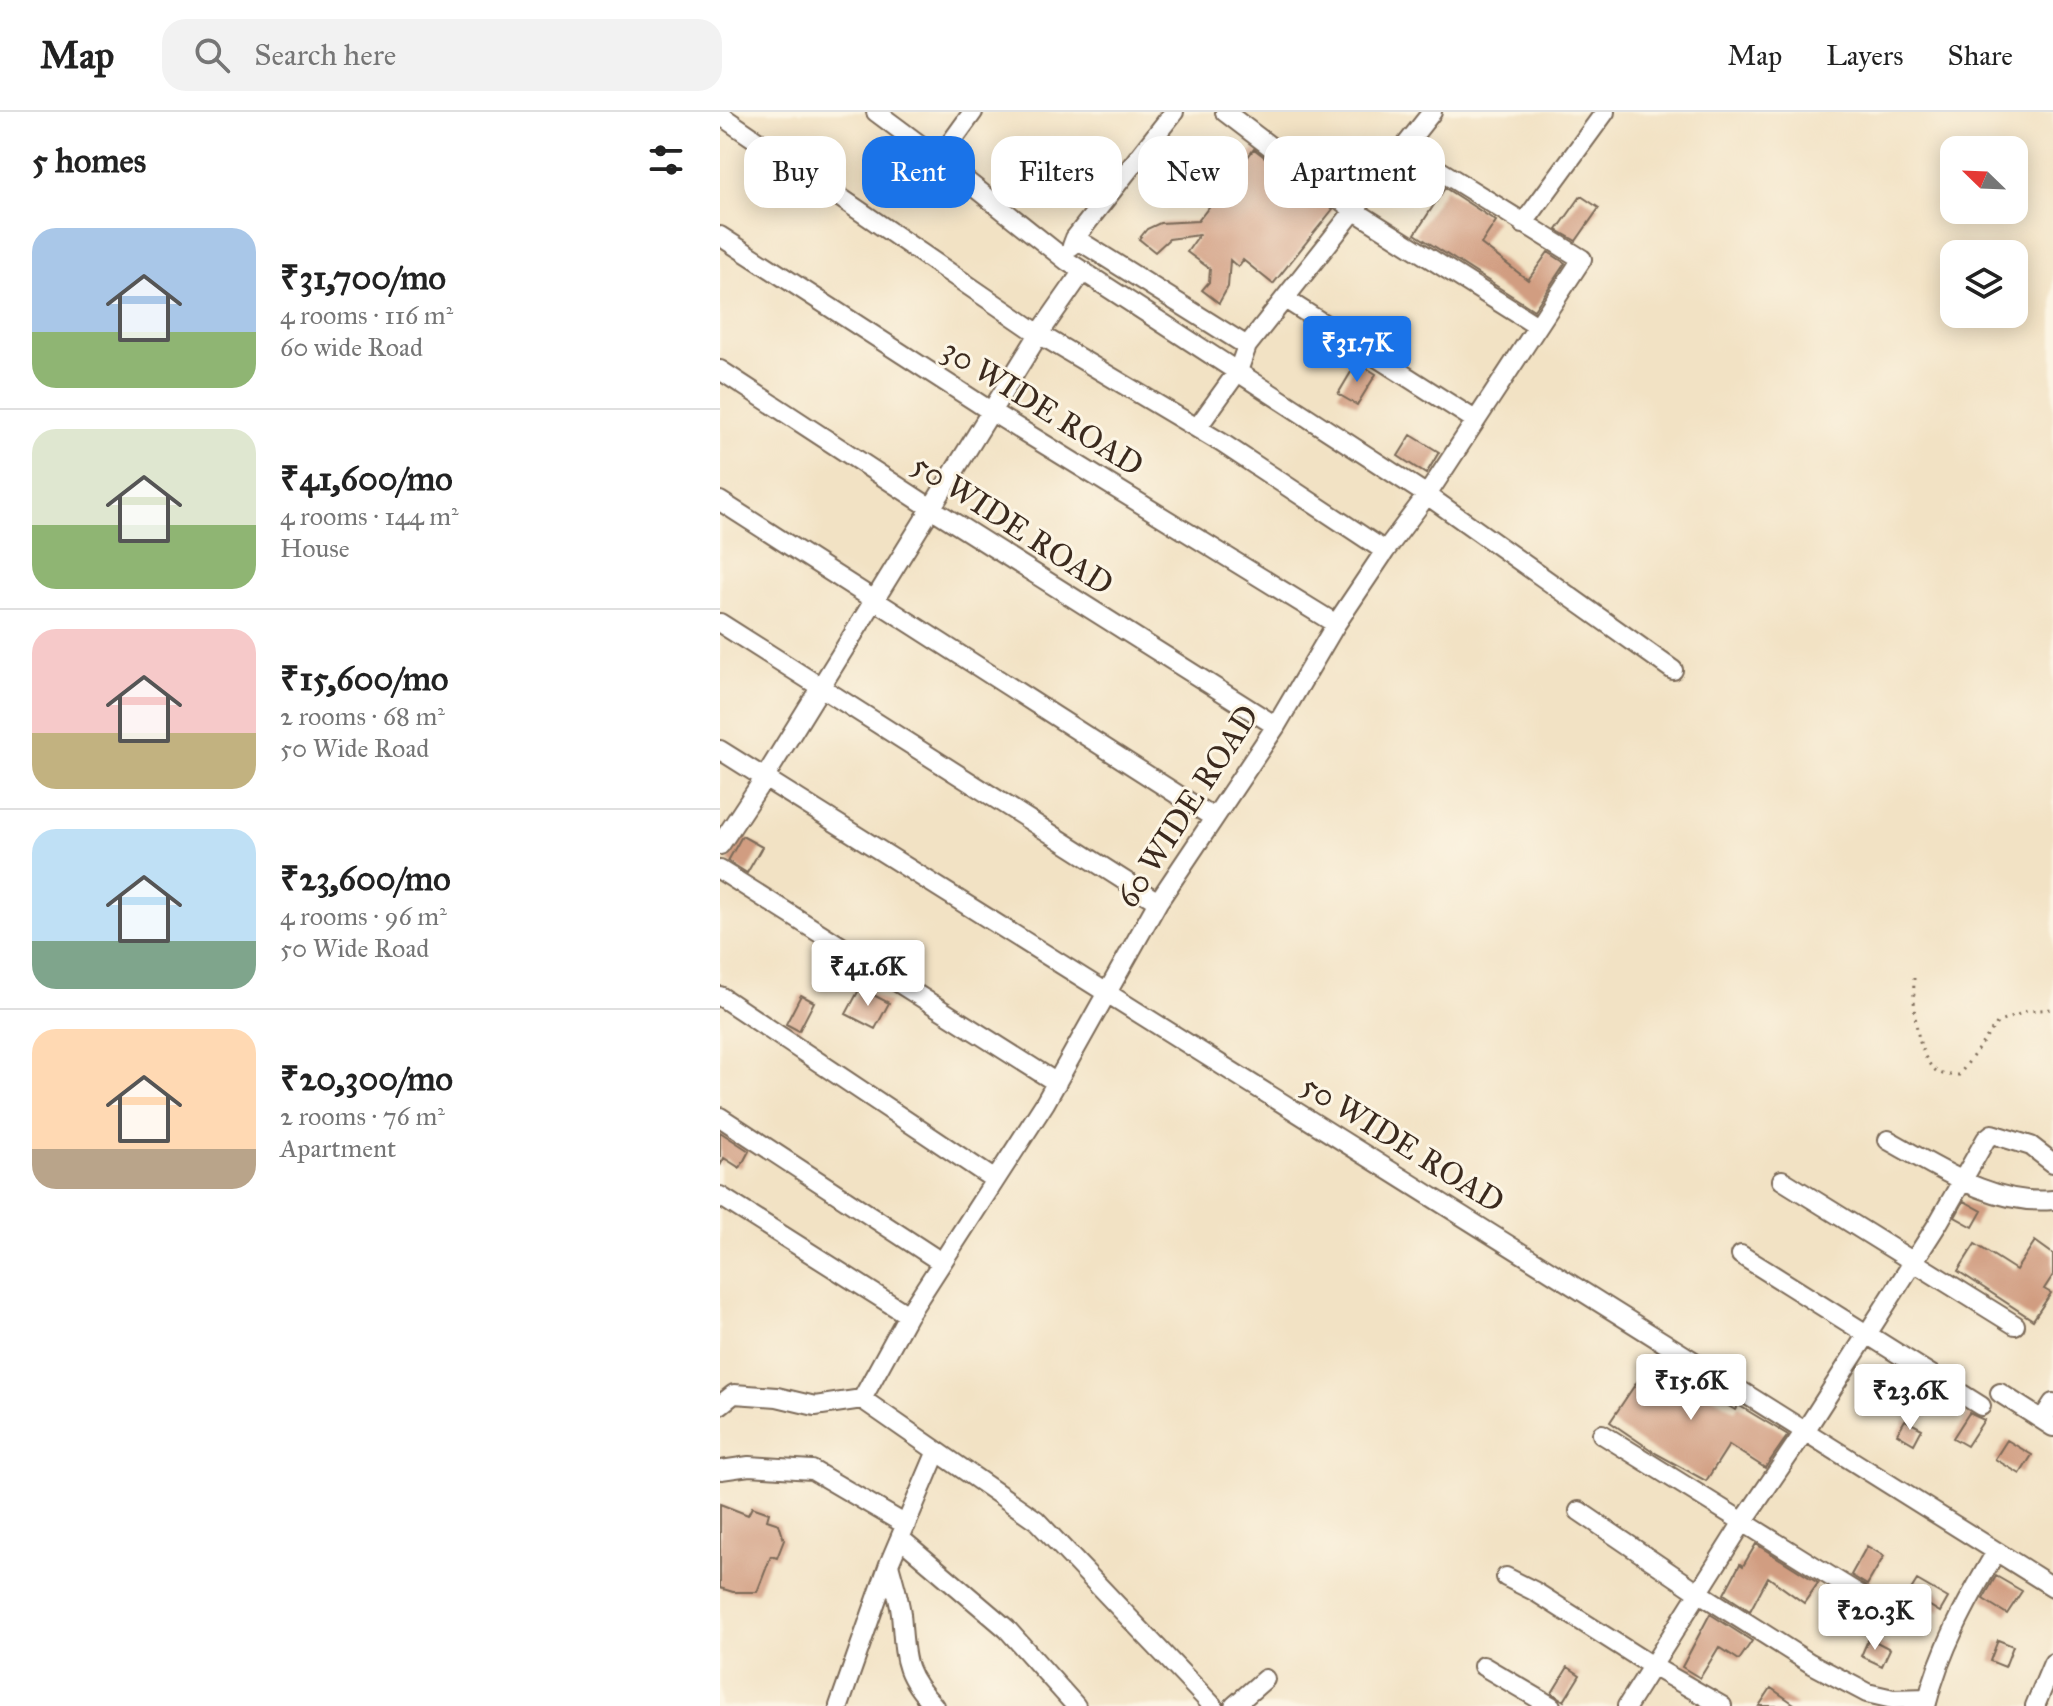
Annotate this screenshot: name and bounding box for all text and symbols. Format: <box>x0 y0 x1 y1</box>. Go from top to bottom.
search box <box>162 19 722 91</box>
text: Map <box>40 32 114 78</box>
icon: search <box>190 33 234 77</box>
text: Search here <box>254 37 396 73</box>
text: Map <box>1727 38 1782 73</box>
text: Layers <box>1826 38 1904 73</box>
text: Share <box>1948 38 2013 73</box>
chip: Buy <box>744 136 846 208</box>
chip: Rent <box>862 136 975 208</box>
chip: Filters <box>991 136 1122 208</box>
chip: New <box>1138 136 1248 208</box>
chip: Apartment <box>1264 136 1445 208</box>
north arrow <box>1940 136 2028 224</box>
map controls <box>1940 136 2028 328</box>
icon: filters <box>644 138 688 182</box>
text: 5 homes <box>32 140 146 181</box>
button: layers <box>1940 240 2028 328</box>
text: ₹31,700/mo <box>280 257 446 298</box>
icon: home <box>96 260 192 356</box>
text: 4 rooms · 116 m² <box>280 299 453 331</box>
pin: ₹31.7K <box>1292 316 1422 384</box>
text: ₹31.7K <box>1321 326 1393 358</box>
street label: 30 WIDE ROAD <box>935 330 1150 485</box>
text: 60 wide Road <box>280 331 423 363</box>
street label: 50 WIDE ROAD <box>905 445 1121 604</box>
text: ₹41,600/mo <box>280 458 453 499</box>
icon: home <box>96 461 192 557</box>
text: 4 rooms · 144 m² <box>280 500 459 532</box>
text: House <box>280 532 350 564</box>
text: ₹15,600/mo <box>280 658 448 699</box>
icon: home <box>96 661 192 757</box>
street label: 60 WIDE ROAD <box>1108 698 1267 915</box>
text: 2 rooms · 68 m² <box>280 700 445 732</box>
text: 50 Wide Road <box>280 732 429 764</box>
text: ₹23,600/mo <box>280 858 451 899</box>
icon: home <box>96 861 192 957</box>
text: 4 rooms · 96 m² <box>280 900 447 932</box>
text: 50 Wide Road <box>280 932 429 964</box>
pin: ₹41.6K <box>803 940 933 1008</box>
text: ₹41.6K <box>830 950 906 982</box>
text: ₹20,300/mo <box>280 1058 453 1099</box>
icon: home <box>96 1061 192 1157</box>
street label: 50 WIDE ROAD <box>1294 1065 1511 1221</box>
text: 2 rooms · 76 m² <box>280 1100 445 1132</box>
text: Apartment <box>280 1132 396 1164</box>
pin: ₹15.6K <box>1626 1354 1756 1422</box>
text: ₹15.6K <box>1654 1364 1728 1396</box>
pin: ₹23.6K <box>1845 1364 1975 1432</box>
text: ₹23.6K <box>1872 1374 1948 1406</box>
pin: ₹20.3K <box>1810 1584 1940 1652</box>
text: ₹20.3K <box>1836 1594 1914 1626</box>

